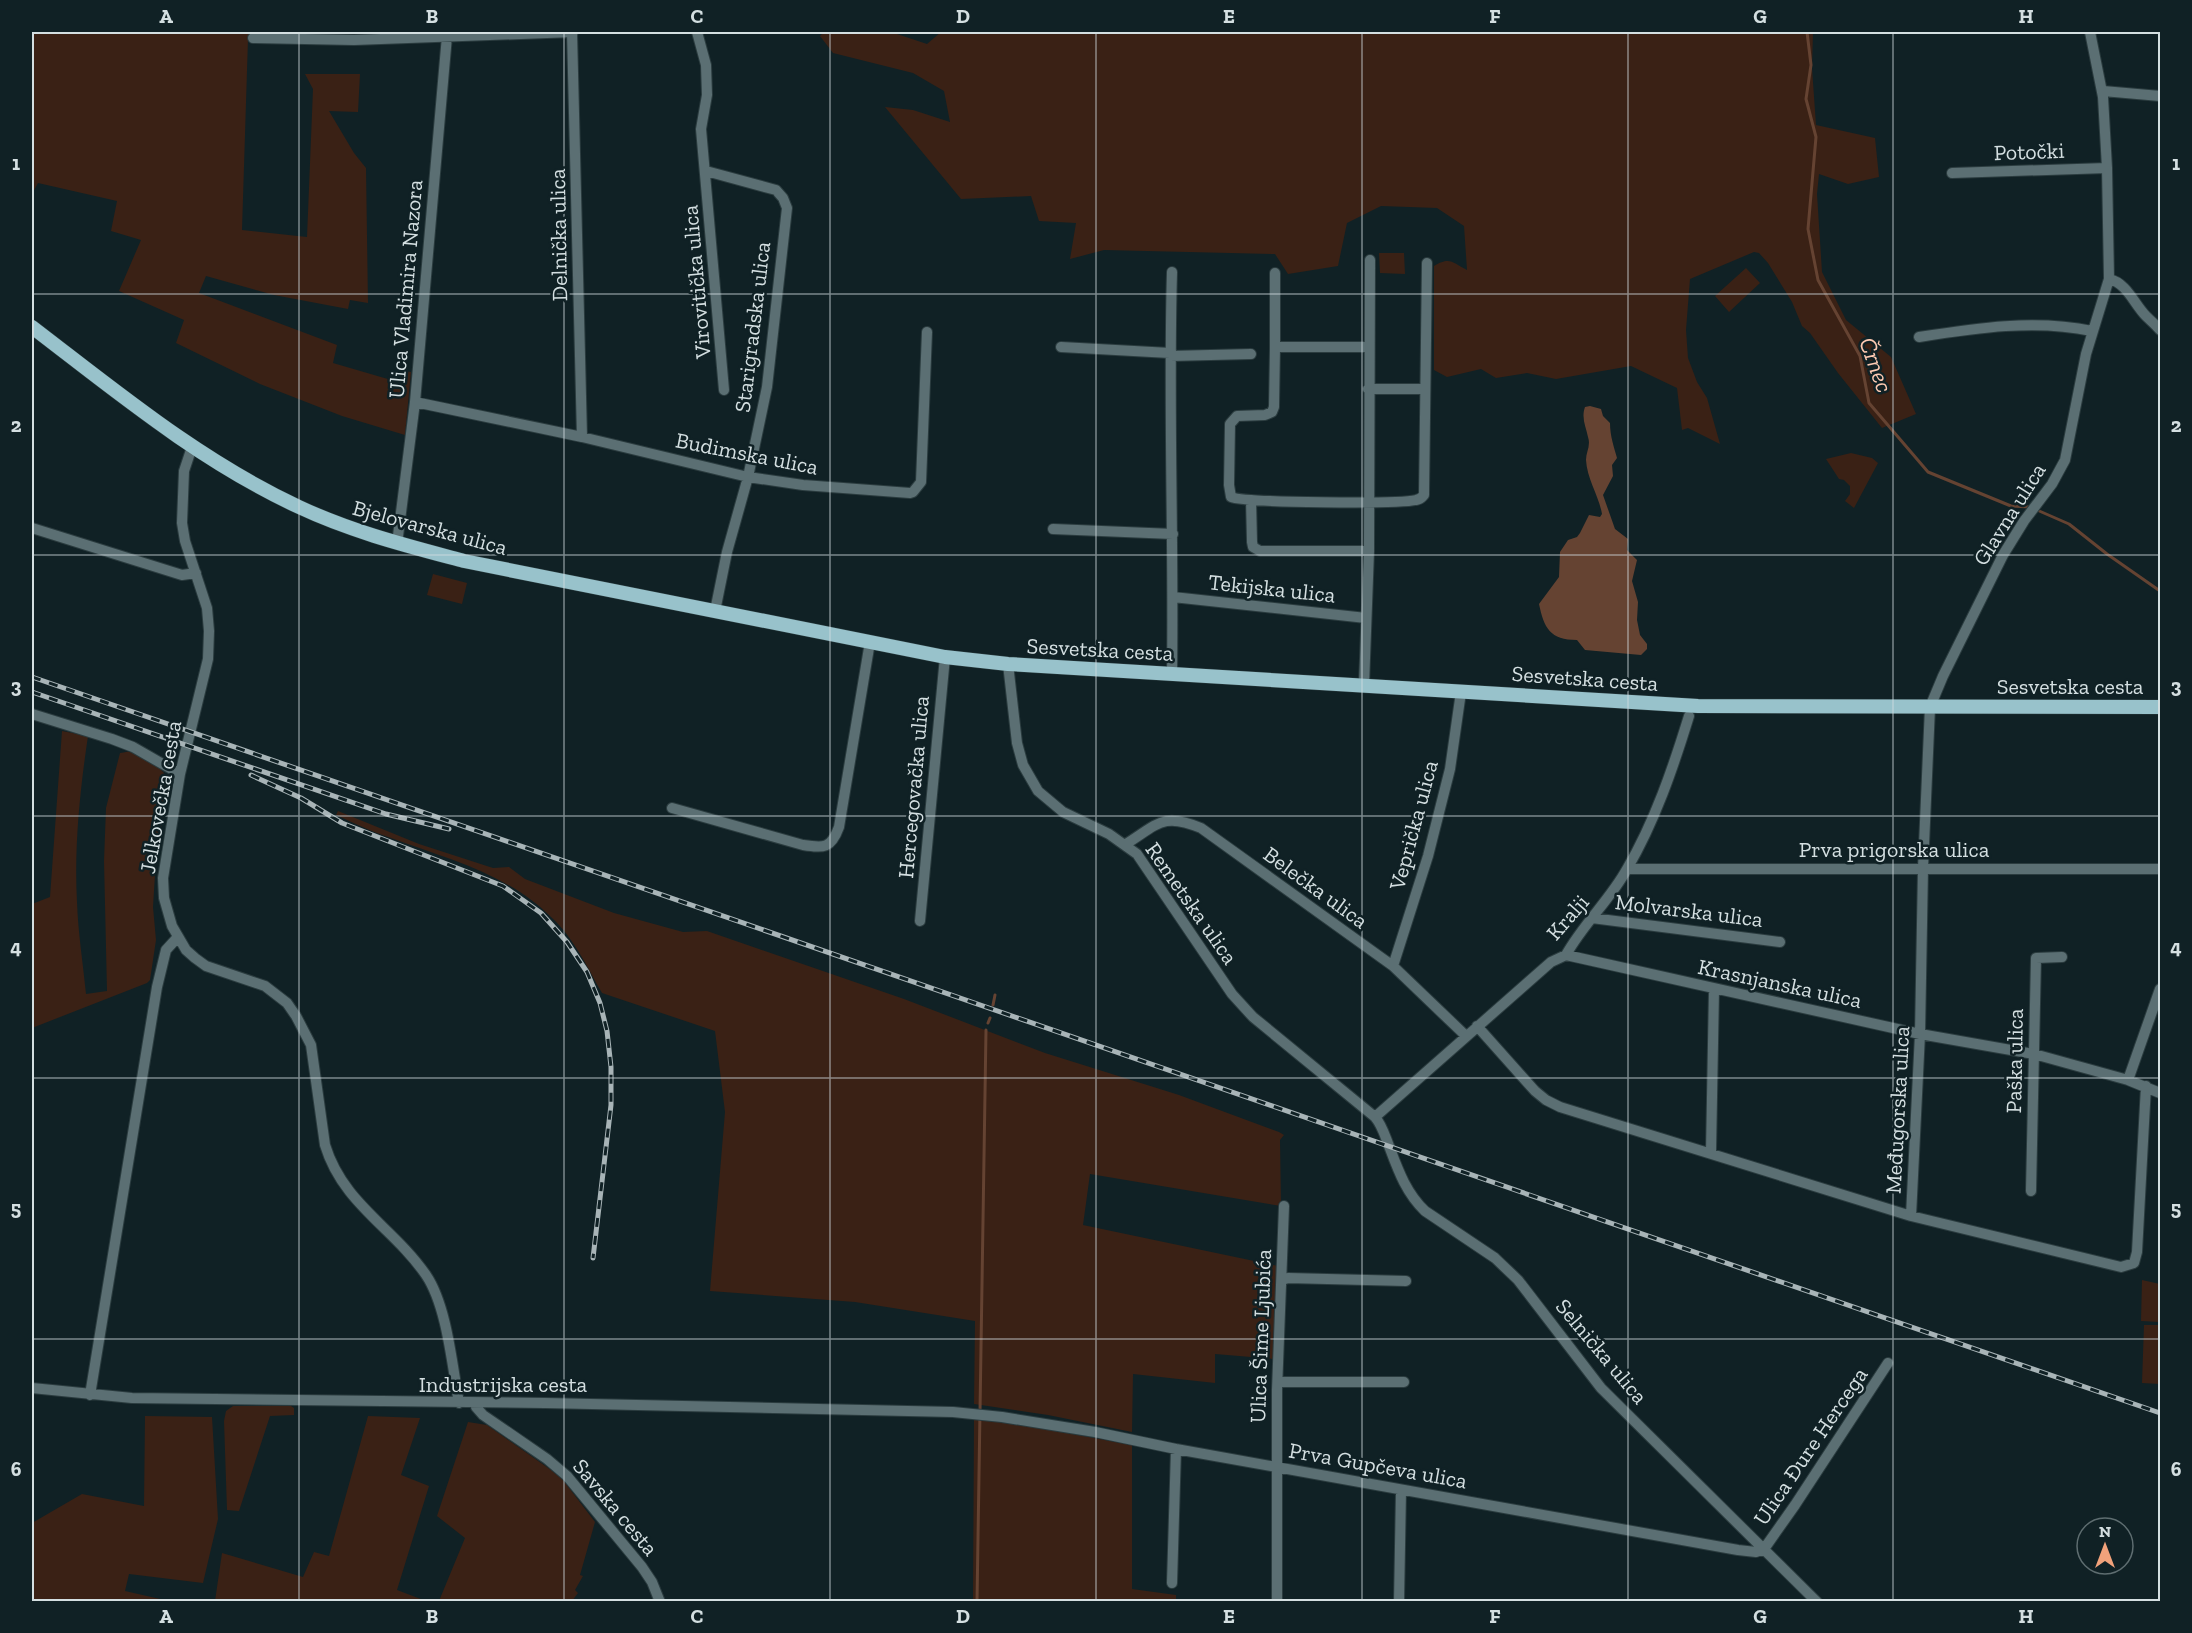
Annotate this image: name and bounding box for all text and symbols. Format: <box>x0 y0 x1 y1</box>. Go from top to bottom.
text: A <box>159 4 173 28</box>
text: B <box>426 4 438 28</box>
text: C <box>691 4 704 28</box>
text: D <box>956 4 970 28</box>
text: E <box>1223 4 1235 28</box>
text: F <box>1489 4 1501 28</box>
text: G <box>1753 4 1767 28</box>
text: H <box>2018 4 2034 28</box>
street label: Potočki <box>1993 137 2065 166</box>
text: 1 <box>12 151 20 175</box>
text: 1 <box>2172 151 2180 175</box>
street label: Delnička ulica <box>544 168 573 302</box>
street label: Ulica Vladimira Nazora <box>382 178 429 400</box>
street label: Virovitička ulica <box>676 204 717 361</box>
street label: Starigradska ulica <box>729 240 776 414</box>
water label: Črnec <box>1853 333 1900 397</box>
text: 2 <box>11 413 22 437</box>
text: 2 <box>2171 413 2182 437</box>
street label: Budimska ulica <box>673 426 821 481</box>
street label: Glavna ulica <box>1967 458 2052 571</box>
street label: Bjelovarska ulica <box>350 494 510 561</box>
street label: Tekijska ulica <box>1207 568 1337 609</box>
street label: Sesvetska cesta <box>1026 632 1174 667</box>
street label: Sesvetska cesta <box>1511 660 1659 697</box>
street label: Sesvetska cesta <box>1997 673 2144 700</box>
text: 3 <box>11 674 22 698</box>
text: 3 <box>2171 674 2182 698</box>
street label: Hercegovačka ulica <box>892 694 935 880</box>
street label: Jelkovečka cesta <box>134 718 187 876</box>
street label: Veprička ulica <box>1383 757 1444 894</box>
street label: Prva prigorska ulica <box>1799 836 1990 863</box>
street label: Remetska ulica <box>1140 837 1244 970</box>
street label: Belečka ulica <box>1258 841 1373 934</box>
street label: Molvarska ulica <box>1614 888 1765 933</box>
street label: Kralji <box>1540 889 1594 946</box>
text: 4 <box>10 935 22 959</box>
text: 4 <box>2170 935 2182 959</box>
street label: Krasnjanska ulica <box>1695 953 1865 1014</box>
street label: Paška ulica <box>2000 1008 2029 1114</box>
street label: Međugorska ulica <box>1880 1025 1915 1195</box>
text: 5 <box>11 1196 21 1220</box>
text: 5 <box>2171 1196 2181 1220</box>
street label: Ulica Šime Ljubića <box>1244 1248 1277 1423</box>
street label: Selnička ulica <box>1550 1293 1654 1410</box>
street label: Ulica Đure Hercega <box>1748 1362 1874 1530</box>
street label: Industrijska cesta <box>419 1371 588 1398</box>
street label: Prva Gupčeva ulica <box>1287 1437 1469 1495</box>
street label: Savska cesta <box>567 1453 664 1562</box>
text: 6 <box>11 1457 22 1481</box>
text: 6 <box>2171 1457 2182 1481</box>
north arrow <box>2075 1516 2135 1576</box>
text: N <box>2099 1522 2111 1541</box>
text: A <box>159 1604 173 1628</box>
text: B <box>426 1604 438 1628</box>
text: C <box>691 1604 704 1628</box>
text: D <box>956 1604 970 1628</box>
text: E <box>1223 1604 1235 1628</box>
text: F <box>1489 1604 1501 1628</box>
text: G <box>1753 1604 1767 1628</box>
text: H <box>2018 1604 2034 1628</box>

